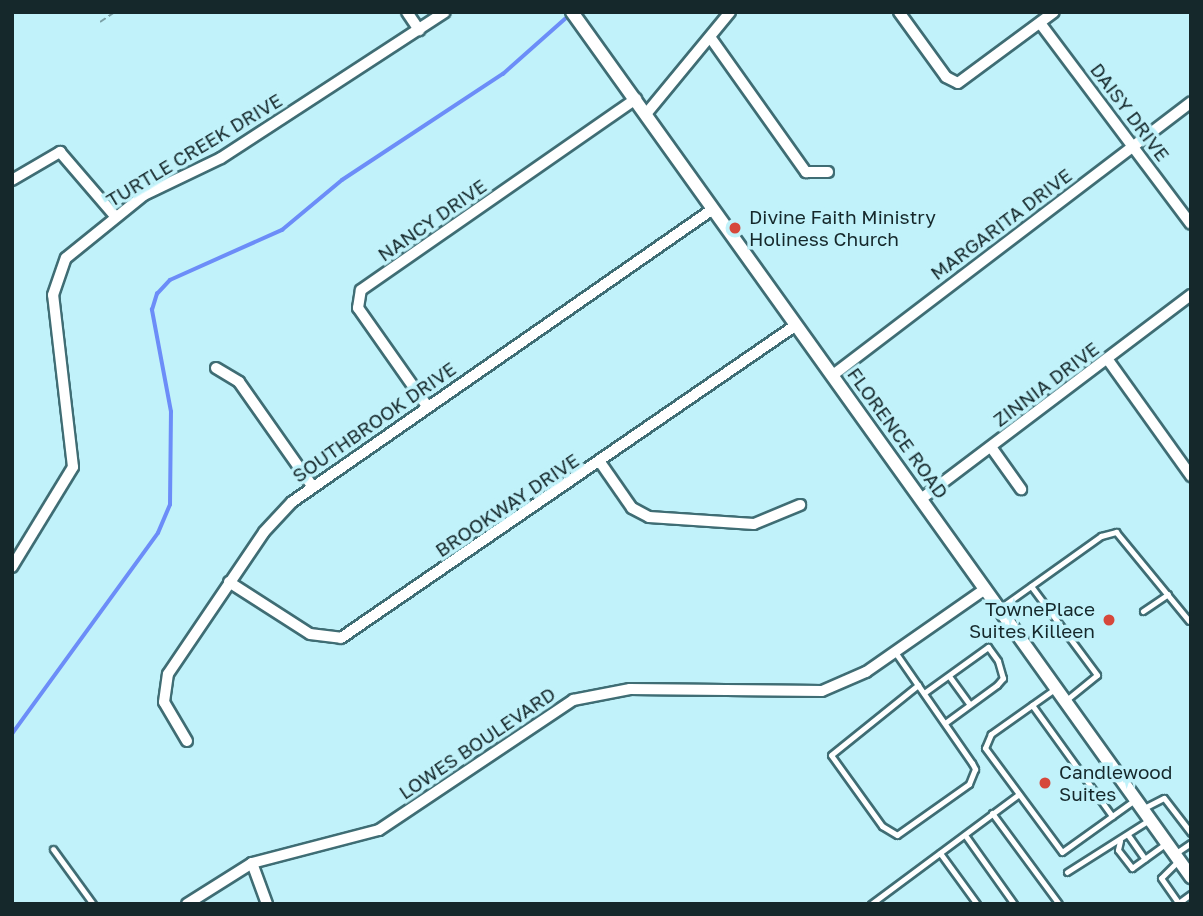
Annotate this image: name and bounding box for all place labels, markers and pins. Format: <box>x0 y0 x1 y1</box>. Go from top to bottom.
place label: Divine Faith Ministry Holiness Church <box>749 206 936 250</box>
marker: Divine Faith Ministry Holiness Church <box>727 220 743 236</box>
place label: TownePlace Suites Killeen <box>969 598 1095 642</box>
marker: TownePlace Suites Killeen <box>1101 612 1117 628</box>
place label: Candlewood Suites <box>1059 761 1172 805</box>
marker: Candlewood Suites <box>1037 775 1053 791</box>

